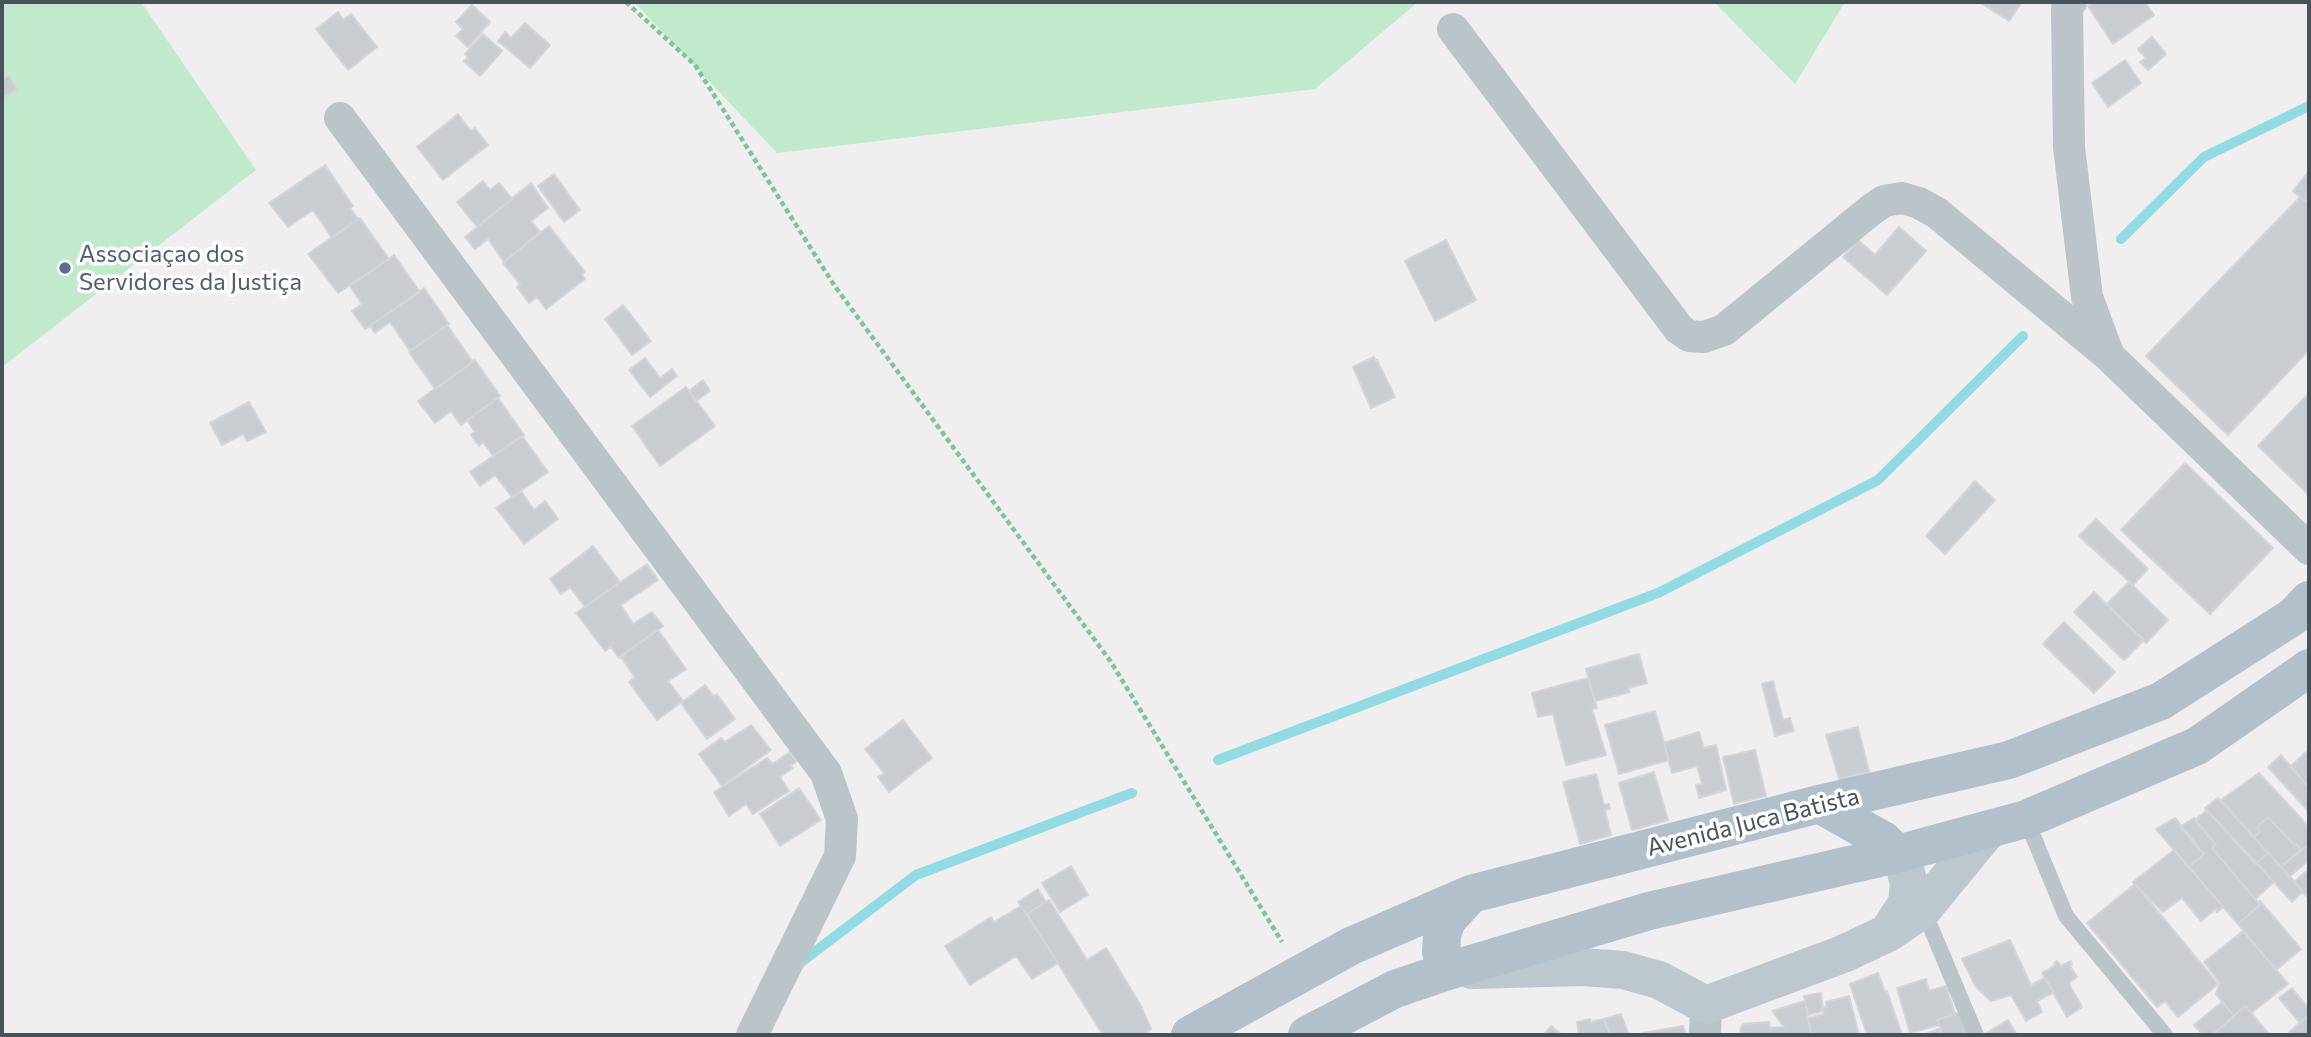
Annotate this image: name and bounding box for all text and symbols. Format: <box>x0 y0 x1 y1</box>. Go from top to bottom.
place label: Associaçao dos Servidores da Justiça <box>79 240 302 296</box>
marker: Associaçao dos Servidores da Justiça <box>57 260 73 276</box>
street label: Avenida Juca Batista <box>1644 782 1862 862</box>

